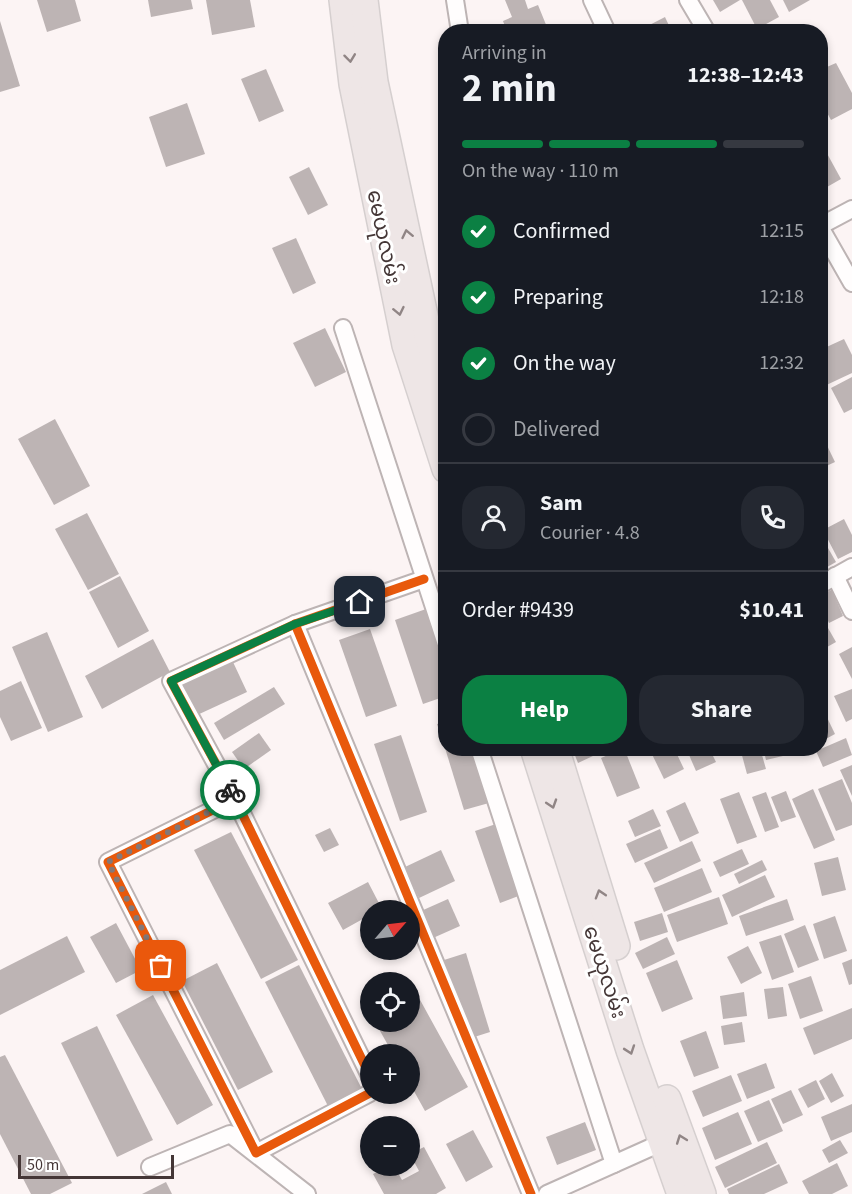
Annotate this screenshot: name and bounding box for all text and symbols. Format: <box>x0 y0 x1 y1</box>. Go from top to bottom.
text: Arriving in <box>462 39 547 67</box>
one-way arrow <box>343 54 356 63</box>
text: 12:38–12:43 <box>687 59 804 91</box>
text: 2 min <box>462 61 557 117</box>
text: On the way · 110 m <box>462 157 619 185</box>
street label: မေယုလမ်း <box>357 187 410 287</box>
icon: check <box>462 215 495 248</box>
text: Confirmed <box>513 215 610 247</box>
text: 12:15 <box>759 217 804 245</box>
one-way arrow <box>401 229 414 239</box>
icon: check <box>462 281 495 314</box>
text: Preparing <box>513 281 603 313</box>
text: 12:18 <box>759 283 804 311</box>
one-way arrow <box>392 306 405 316</box>
icon: check <box>462 347 495 380</box>
text: On the way <box>513 347 616 379</box>
text: 12:32 <box>759 349 804 377</box>
text: Delivered <box>513 413 600 445</box>
button: person <box>462 486 525 549</box>
button: phone <box>741 486 804 549</box>
text: Sam <box>540 487 583 519</box>
text: Courier · 4.8 <box>540 519 640 547</box>
pin <box>334 576 385 627</box>
icon: home <box>343 585 376 618</box>
text: Order #9439 <box>462 594 574 626</box>
text: $10.41 <box>739 594 804 626</box>
button: Help <box>462 675 627 744</box>
button: Share <box>639 675 804 744</box>
courier <box>200 760 260 820</box>
icon: bike <box>214 774 247 807</box>
one-way arrow <box>545 798 557 809</box>
one-way arrow <box>595 889 607 900</box>
north arrow <box>360 900 420 960</box>
map controls <box>360 900 420 1176</box>
street label: မေယုလမ်း <box>574 921 635 1023</box>
pin <box>135 940 186 991</box>
icon: bag <box>144 949 177 982</box>
button: locate <box>360 972 420 1032</box>
button: + <box>360 1044 420 1104</box>
one-way arrow <box>623 1044 635 1055</box>
button: − <box>360 1116 420 1176</box>
one-way arrow <box>676 1134 689 1145</box>
scale bar <box>18 1152 174 1180</box>
text: 50 m <box>27 1154 59 1176</box>

